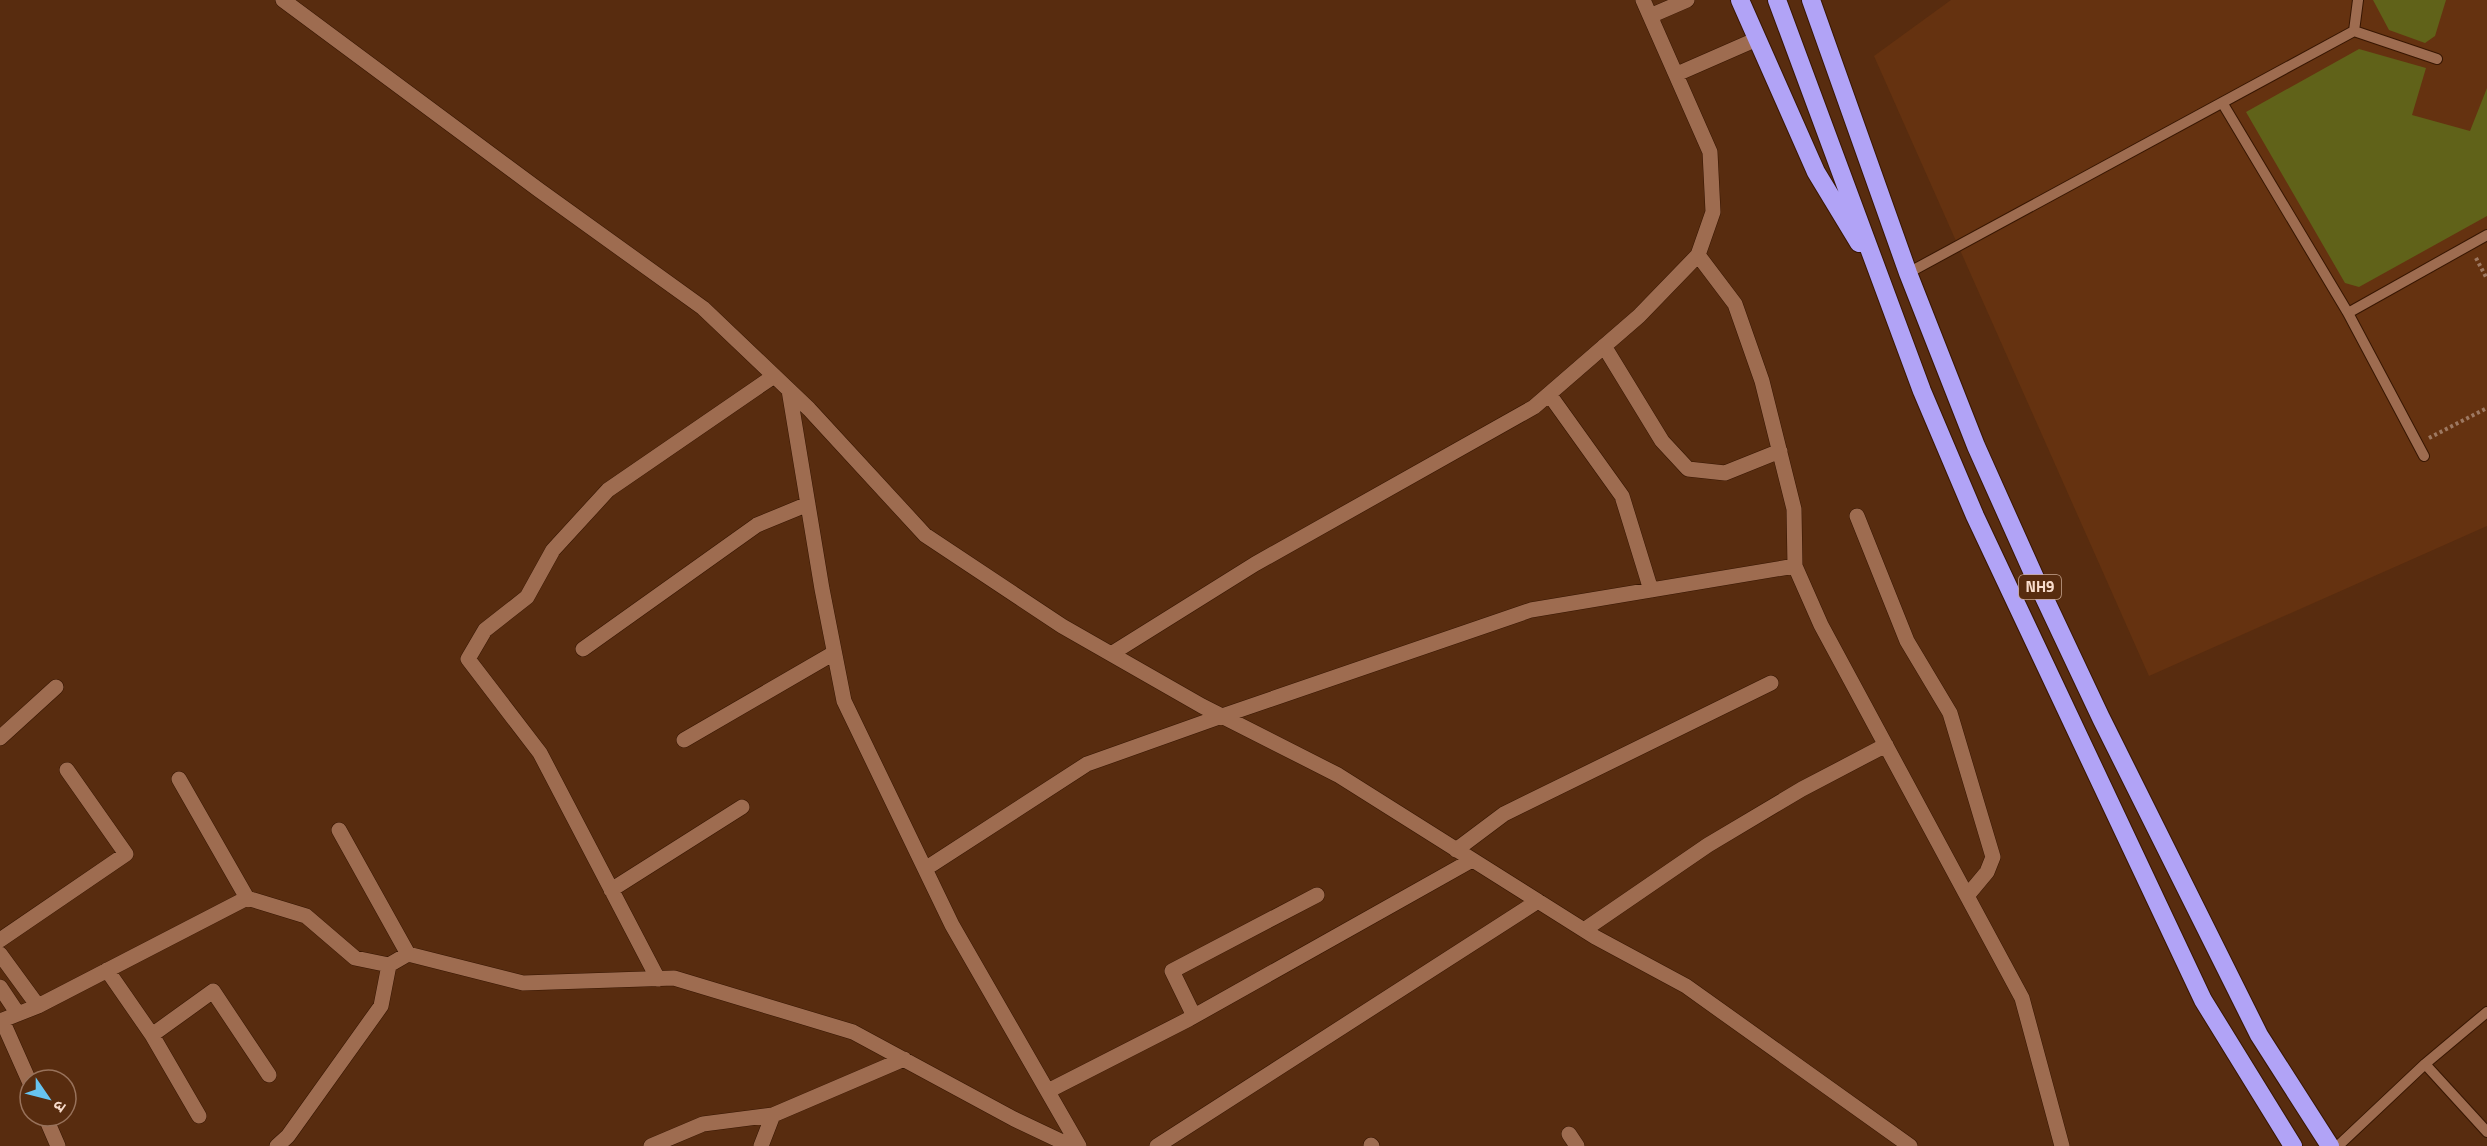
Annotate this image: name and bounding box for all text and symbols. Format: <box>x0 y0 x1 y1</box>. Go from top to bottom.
road number: NH9 <box>2019 575 2061 599</box>
north arrow <box>18 1068 78 1128</box>
text: उ <box>47 1096 73 1118</box>

